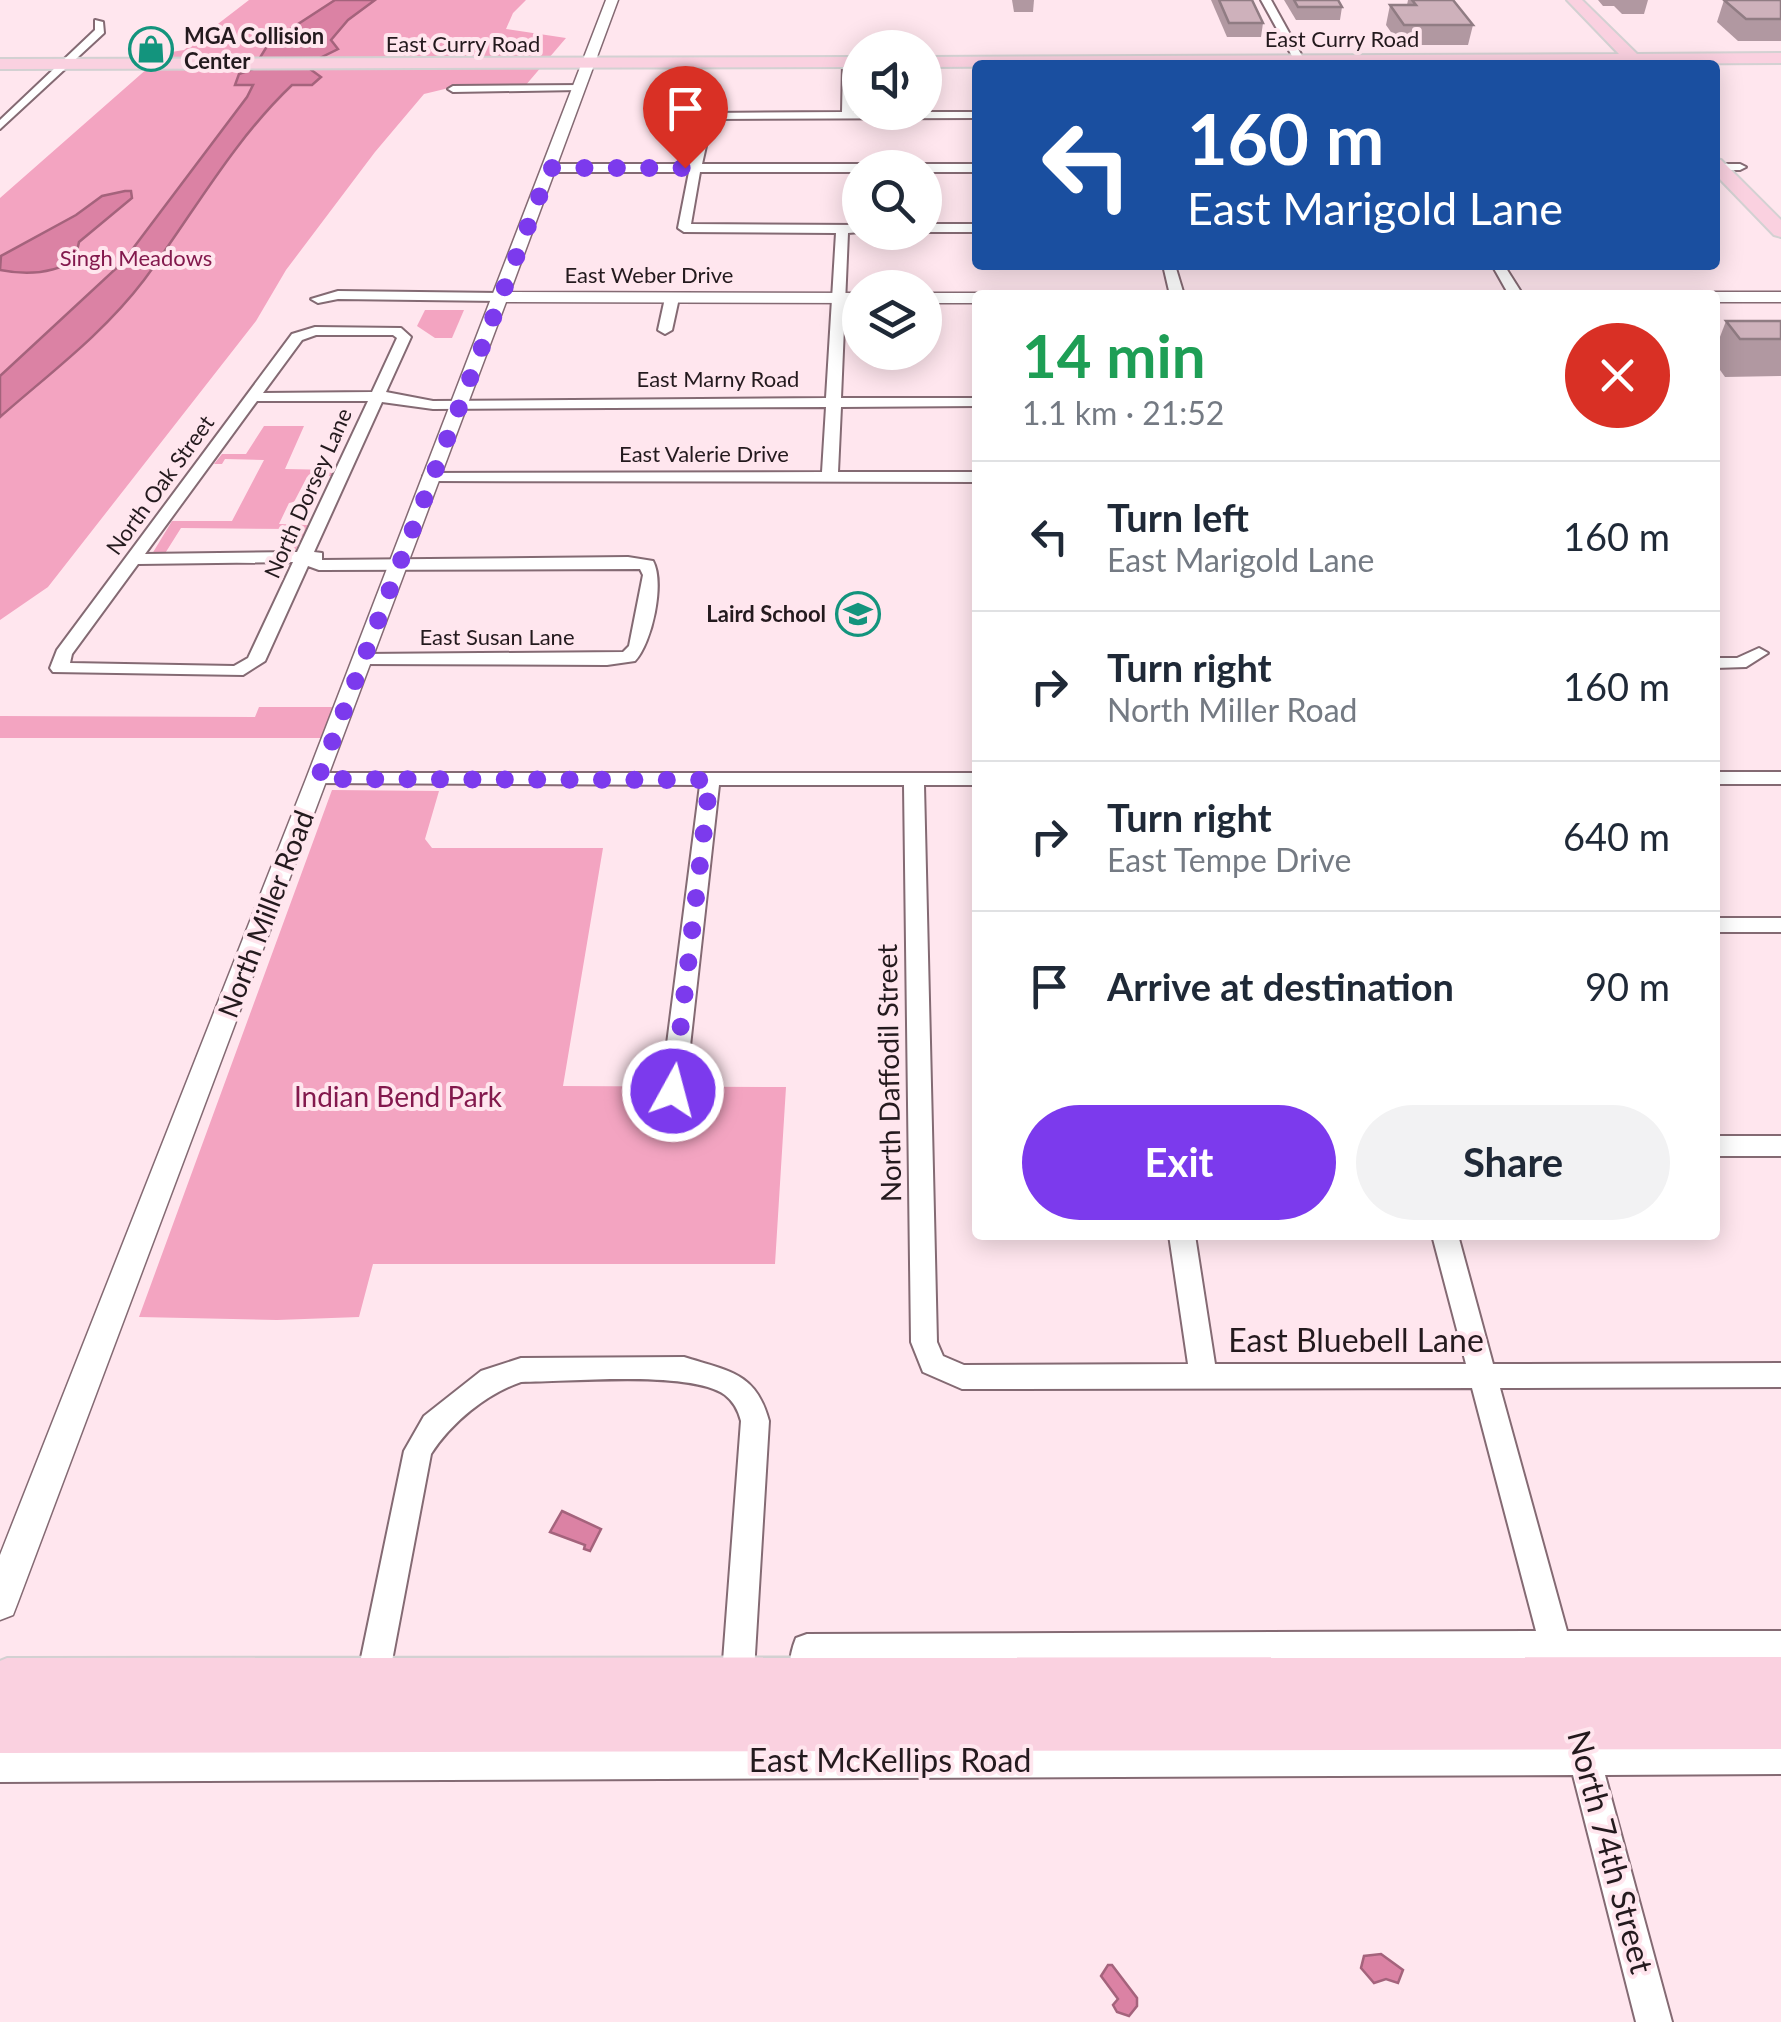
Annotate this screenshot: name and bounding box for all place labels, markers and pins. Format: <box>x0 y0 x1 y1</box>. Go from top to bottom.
place label: MGA Collision Center <box>184 22 324 74</box>
shop icon: MGA Collision Center <box>128 26 174 72</box>
pin <box>643 66 728 169</box>
school or university icon: Laird School <box>835 591 881 637</box>
place label: Laird School <box>706 600 826 627</box>

